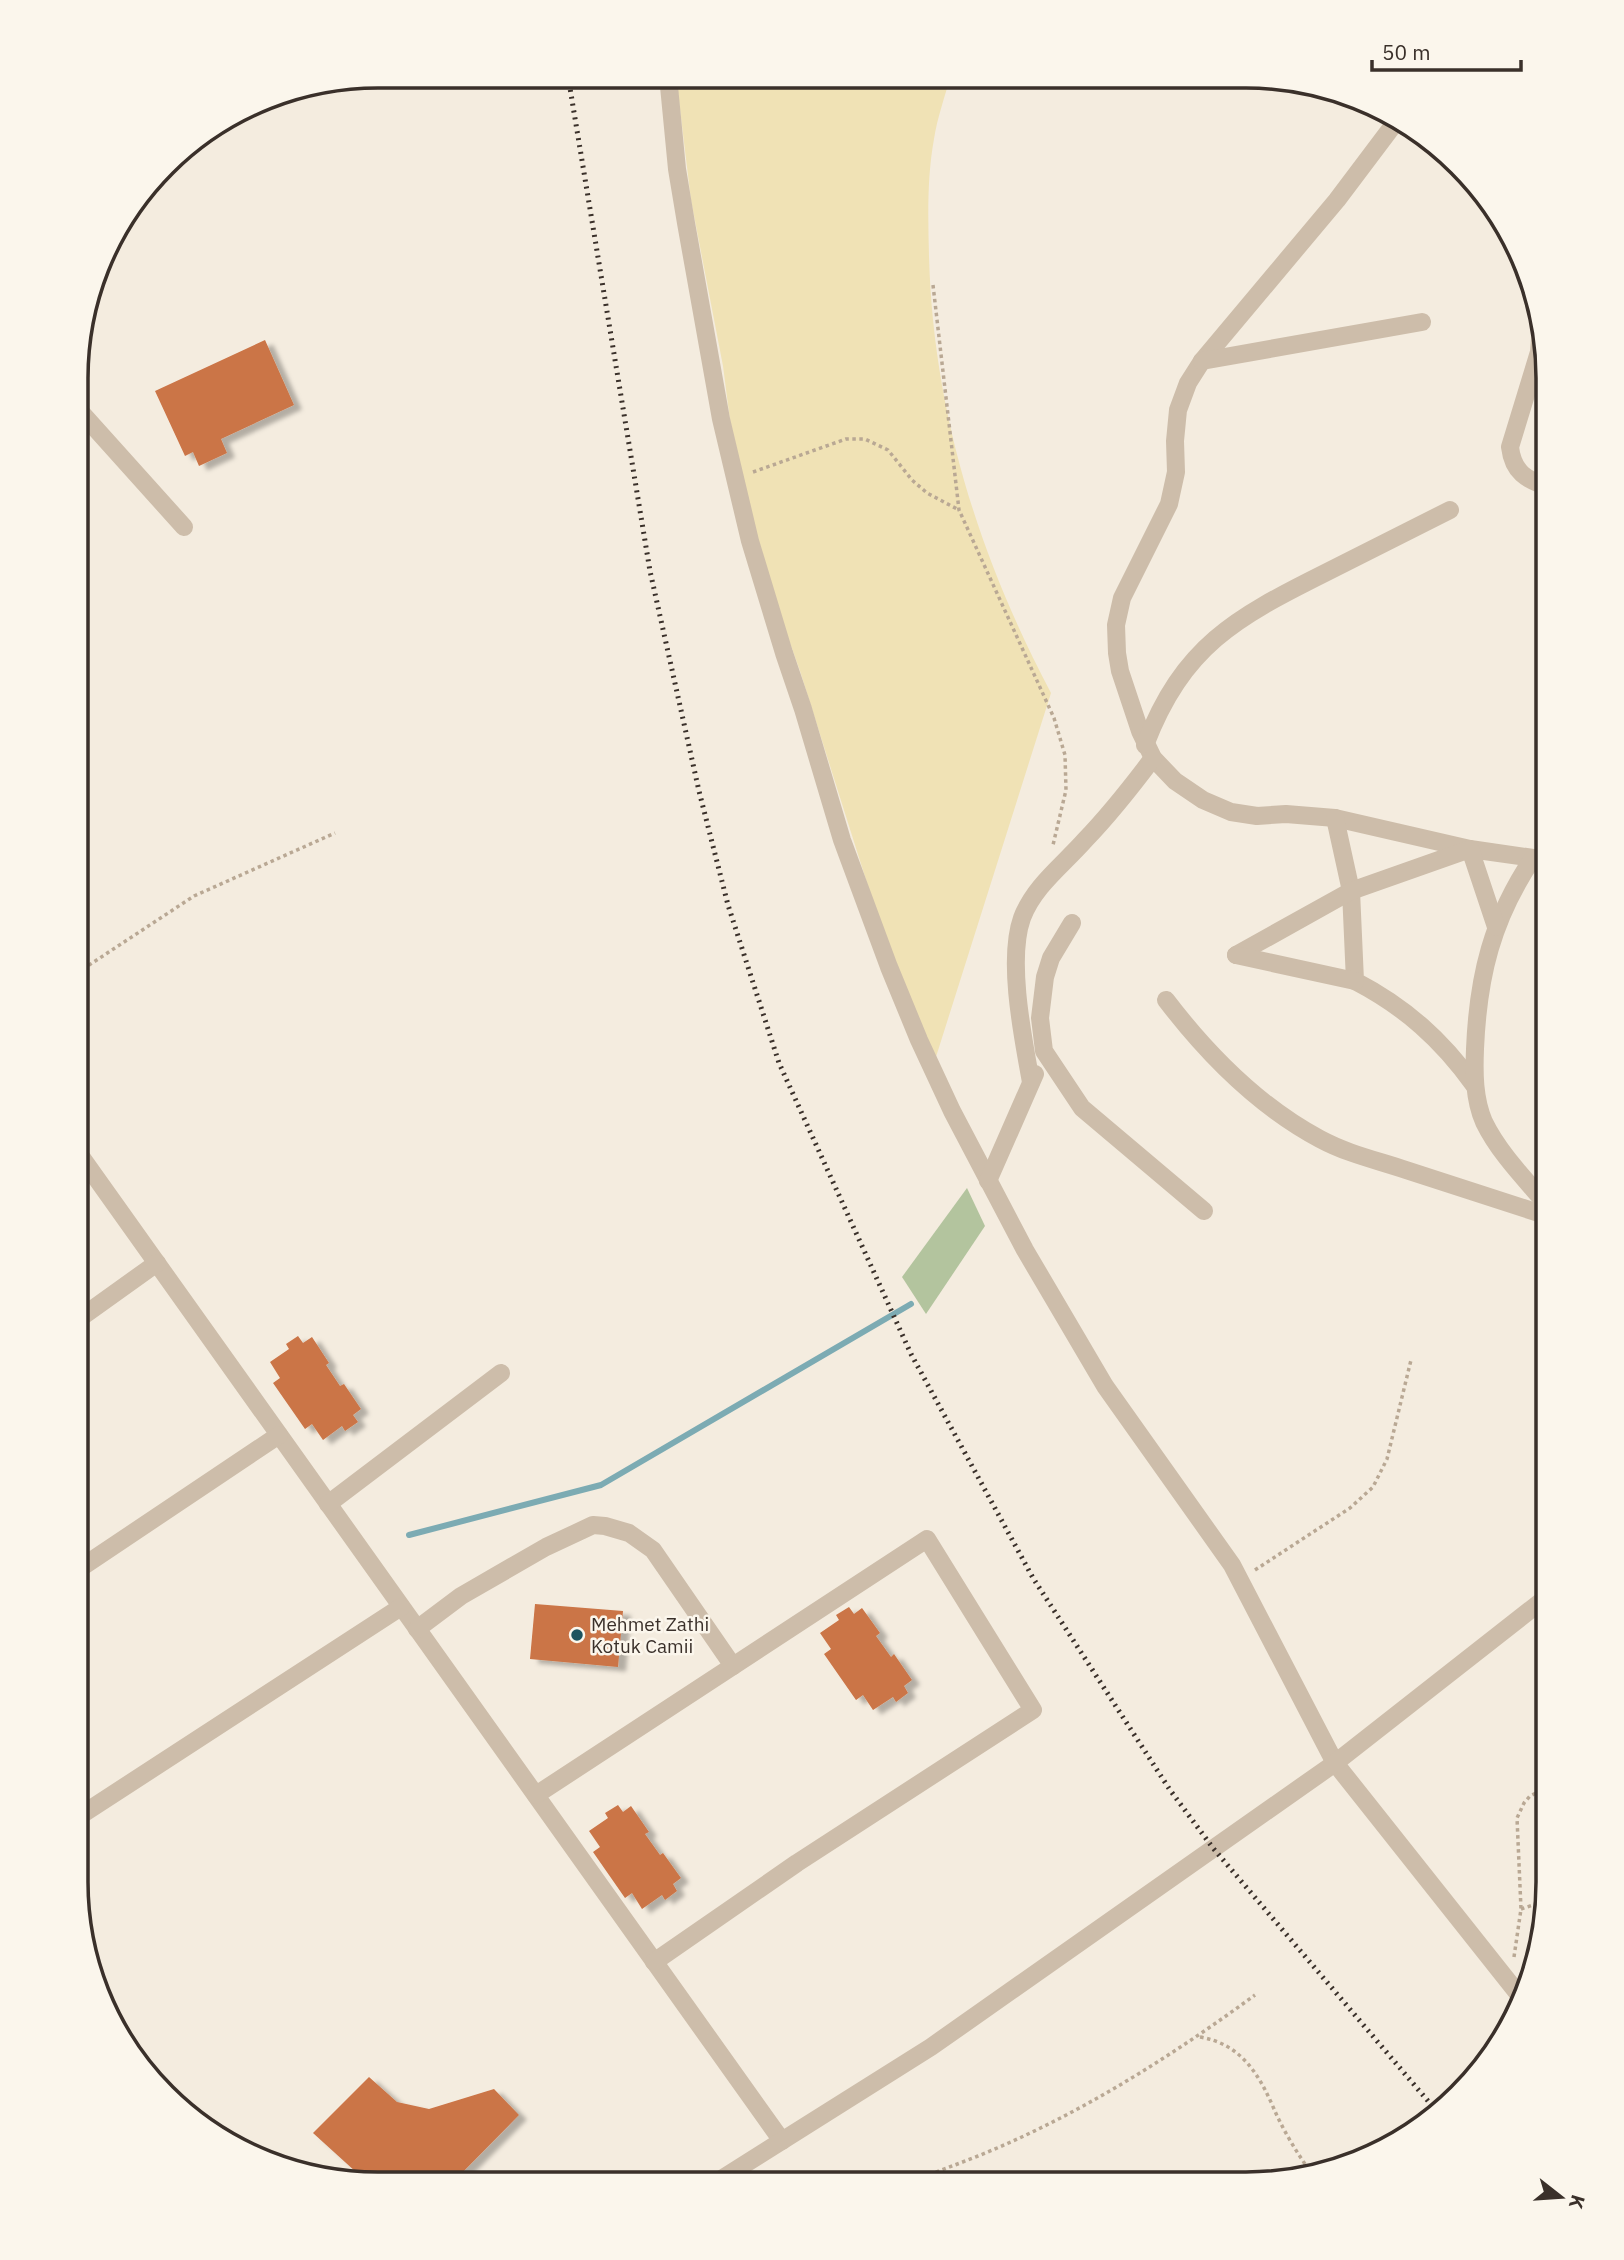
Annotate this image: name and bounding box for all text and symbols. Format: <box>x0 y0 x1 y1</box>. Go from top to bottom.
scale bar <box>1372 28 1521 72</box>
text: 50 m <box>1382 38 1431 66</box>
place label: Mehmet Zathi Kotuk Camii <box>591 1612 709 1658</box>
marker: Mehmet Zathi Kotuk Camii <box>569 1627 585 1643</box>
north arrow <box>1526 2162 1596 2232</box>
text: K <box>1564 2192 1591 2212</box>

